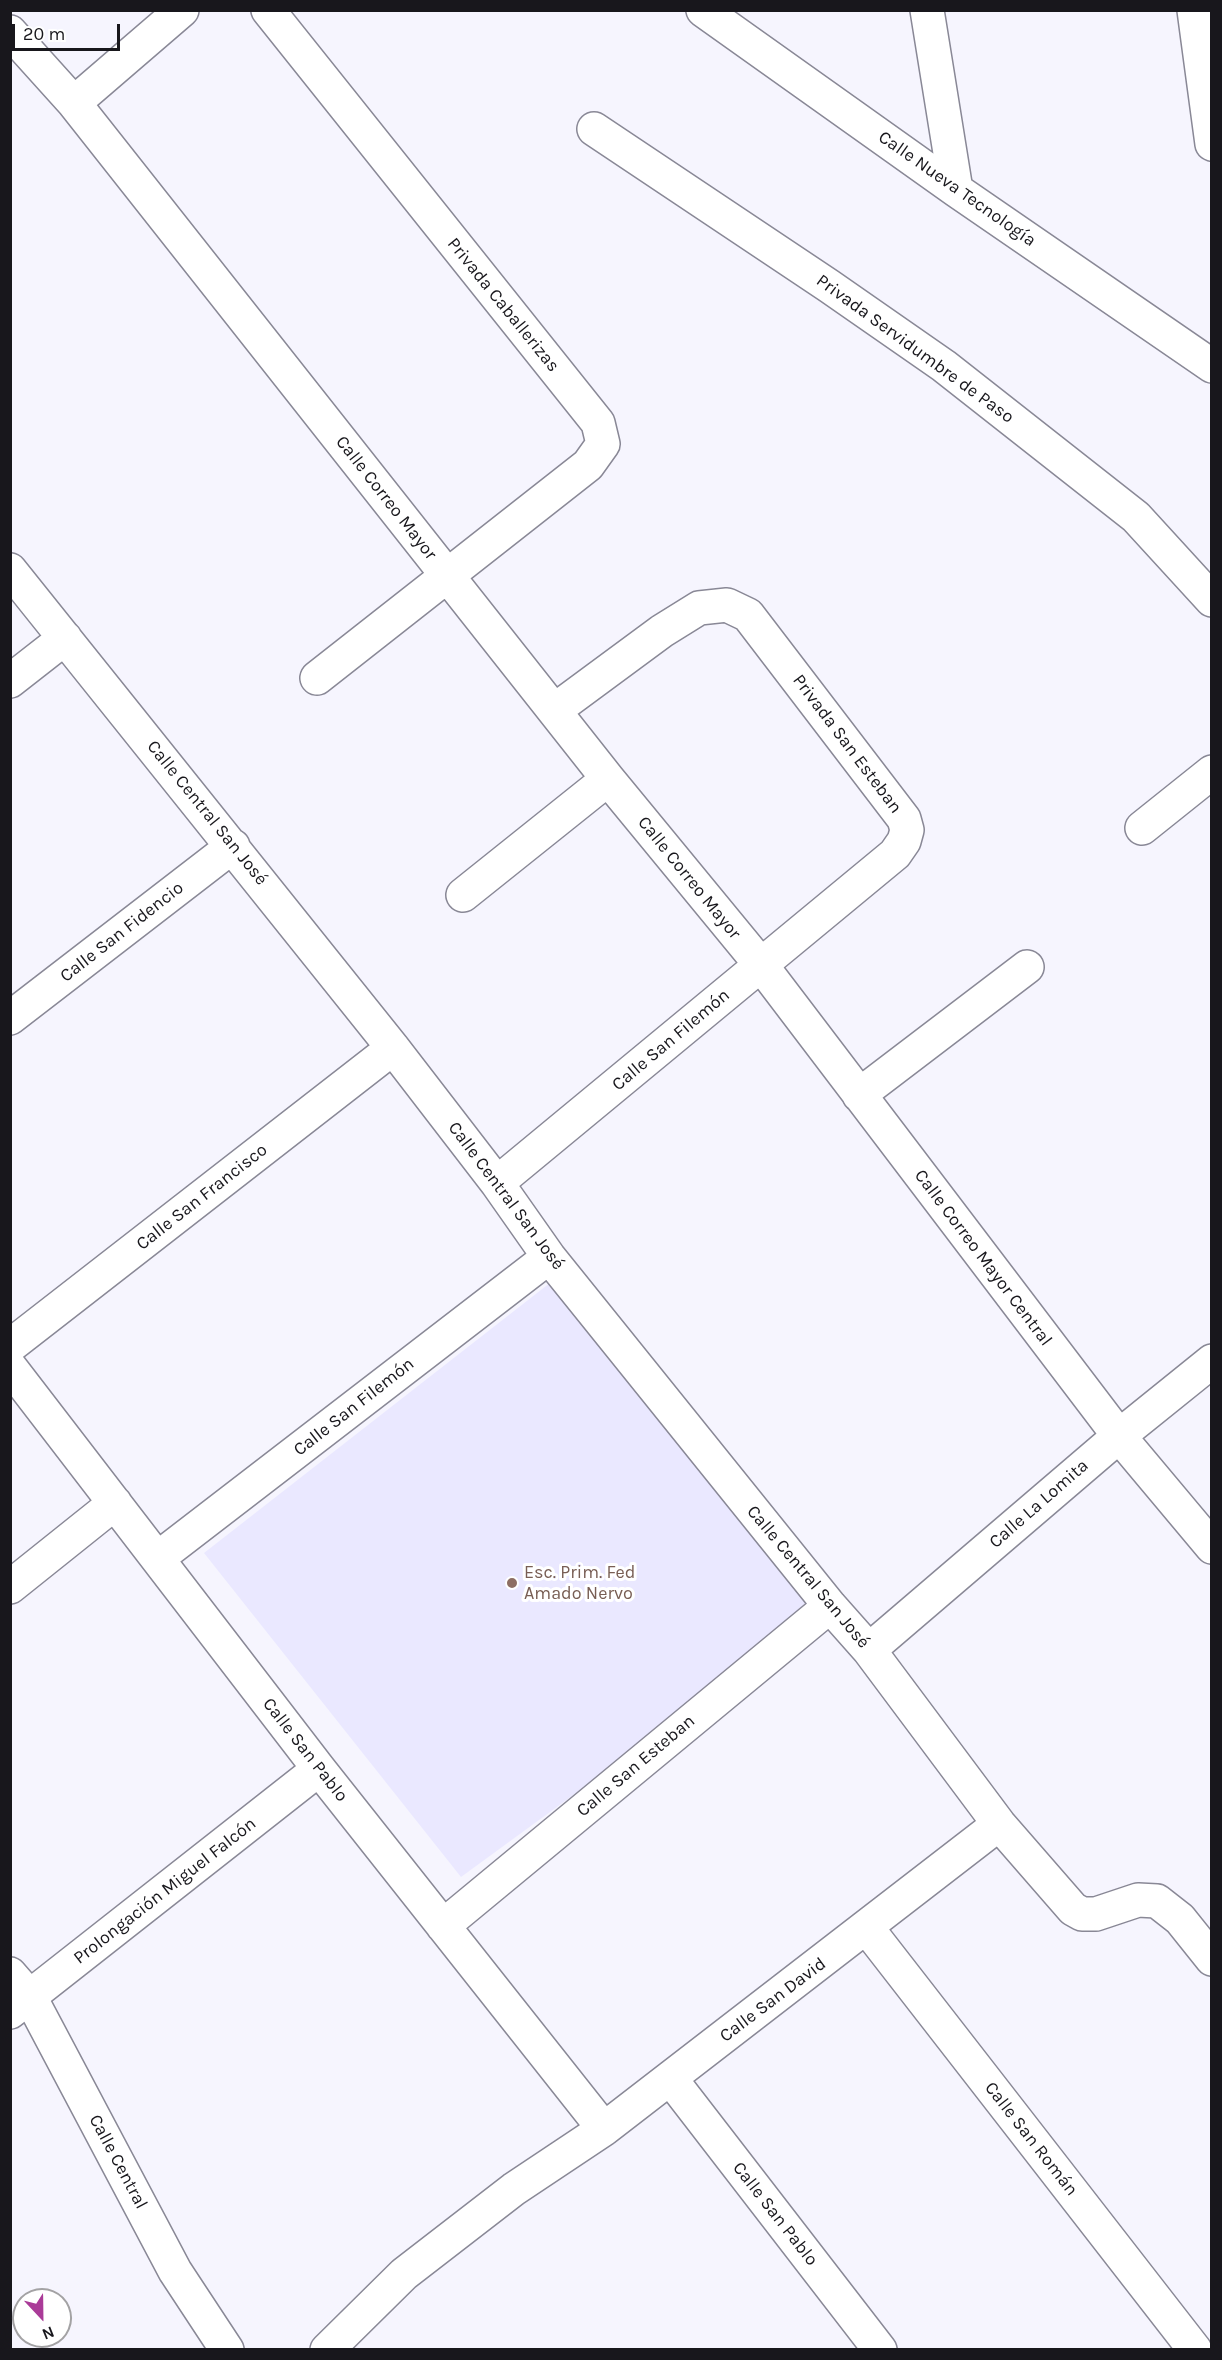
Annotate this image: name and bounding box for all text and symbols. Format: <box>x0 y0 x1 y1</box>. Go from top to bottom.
scale bar <box>15 12 123 50</box>
text: 20 m <box>23 23 65 45</box>
street label: Calle Nueva Tecnología <box>874 126 1040 252</box>
street label: Privada Caballerizas <box>442 234 564 376</box>
street label: Privada Servidumbre de Paso <box>812 270 1018 428</box>
street label: Calle Correo Mayor <box>331 432 441 564</box>
street label: Privada San Esteban <box>788 670 906 818</box>
street label: Calle Central San José <box>142 736 272 890</box>
street label: Calle Correo Mayor <box>633 812 745 944</box>
street label: Calle San Fidencio <box>56 877 188 987</box>
street label: Calle San Filemón <box>608 984 734 1096</box>
street label: Calle Central San José <box>443 1118 569 1274</box>
street label: Calle San Francisco <box>132 1139 272 1255</box>
street label: Calle Correo Mayor Central <box>910 1166 1056 1350</box>
street label: Calle San Filemón <box>289 1353 419 1461</box>
street label: Calle La Lomita <box>985 1455 1093 1553</box>
street label: Calle Central San José <box>742 1501 874 1653</box>
place label: Esc. Prim. Fed Amado Nervo <box>524 1562 635 1604</box>
marker: Esc. Prim. Fed Amado Nervo <box>505 1576 519 1590</box>
street label: Calle San Pablo <box>258 1694 352 1806</box>
street label: Calle San Esteban <box>573 1710 699 1822</box>
street label: Prolongación Miguel Falcón <box>69 1813 261 1969</box>
street label: Calle San David <box>716 1953 830 2047</box>
street label: Calle San Román <box>980 2078 1082 2200</box>
street label: Calle Central <box>84 2111 152 2213</box>
street label: Calle San Pablo <box>728 2158 822 2270</box>
north arrow <box>12 2288 72 2348</box>
text: N <box>39 2322 57 2344</box>

